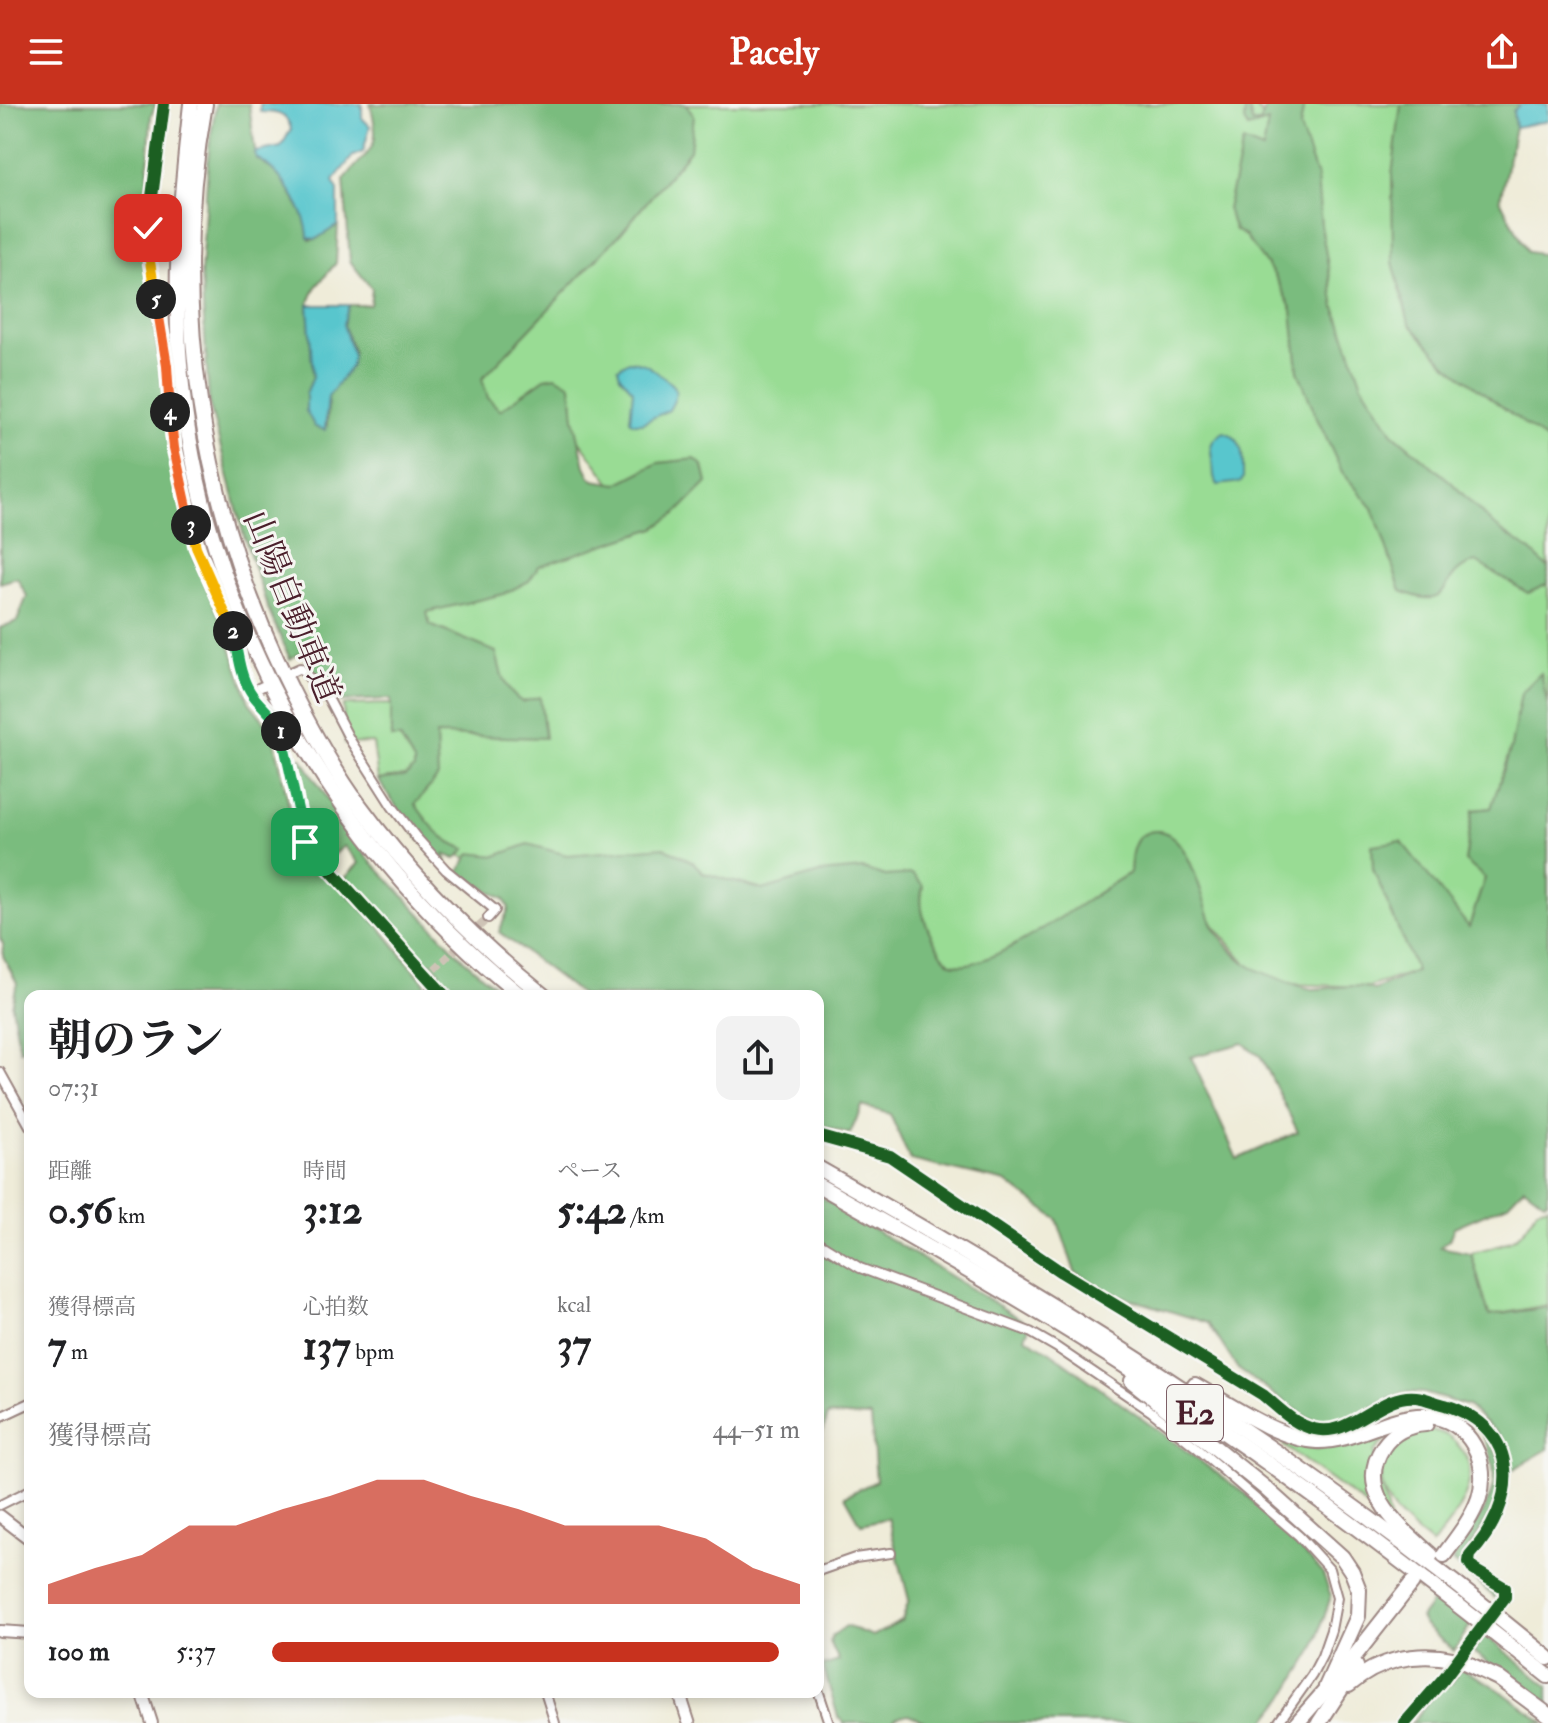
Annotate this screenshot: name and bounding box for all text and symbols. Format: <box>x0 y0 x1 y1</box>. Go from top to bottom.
icon: menu <box>24 30 68 74</box>
text: Pacely <box>729 30 819 75</box>
icon: share <box>1480 30 1524 74</box>
pin <box>114 194 182 262</box>
icon: check <box>126 206 170 250</box>
pin: 5 <box>136 279 176 319</box>
text: 5 <box>151 285 161 313</box>
pin: 4 <box>150 392 190 432</box>
text: 4 <box>164 398 176 426</box>
street label: 山陽自動車道 <box>233 504 350 709</box>
pin: 3 <box>171 505 211 545</box>
text: 3 <box>187 511 195 539</box>
pin: 2 <box>213 611 253 651</box>
text: 2 <box>227 617 239 645</box>
pin: 1 <box>261 711 301 751</box>
text: 1 <box>277 717 285 745</box>
pin <box>271 808 339 876</box>
icon: arrive <box>283 820 327 864</box>
text: 朝のラン <box>48 1014 224 1069</box>
button: share <box>716 1016 800 1100</box>
text: 07:31 <box>48 1072 99 1104</box>
text: 距離 <box>48 1157 92 1185</box>
text: 時間 <box>303 1157 347 1185</box>
text: ペース <box>557 1157 622 1185</box>
text: 0.56 <box>48 1185 113 1236</box>
text: 3:12 <box>303 1185 362 1236</box>
text: 5:42 <box>557 1185 627 1236</box>
text: km <box>113 1202 145 1230</box>
text: /km <box>627 1202 665 1230</box>
text: kcal <box>557 1291 591 1319</box>
text: 獲得標高 <box>48 1293 136 1321</box>
text: 心拍数 <box>303 1293 369 1321</box>
text: 37 <box>557 1319 591 1370</box>
text: 7 <box>48 1321 66 1372</box>
text: 137 <box>303 1321 351 1372</box>
text: m <box>66 1338 88 1366</box>
text: bpm <box>351 1338 394 1366</box>
road number: E2 <box>1167 1385 1223 1441</box>
text: 44–51 m <box>712 1414 800 1446</box>
text: 獲得標高 <box>48 1420 152 1452</box>
text: 100 m <box>48 1636 109 1668</box>
text: 5:37 <box>176 1636 216 1668</box>

